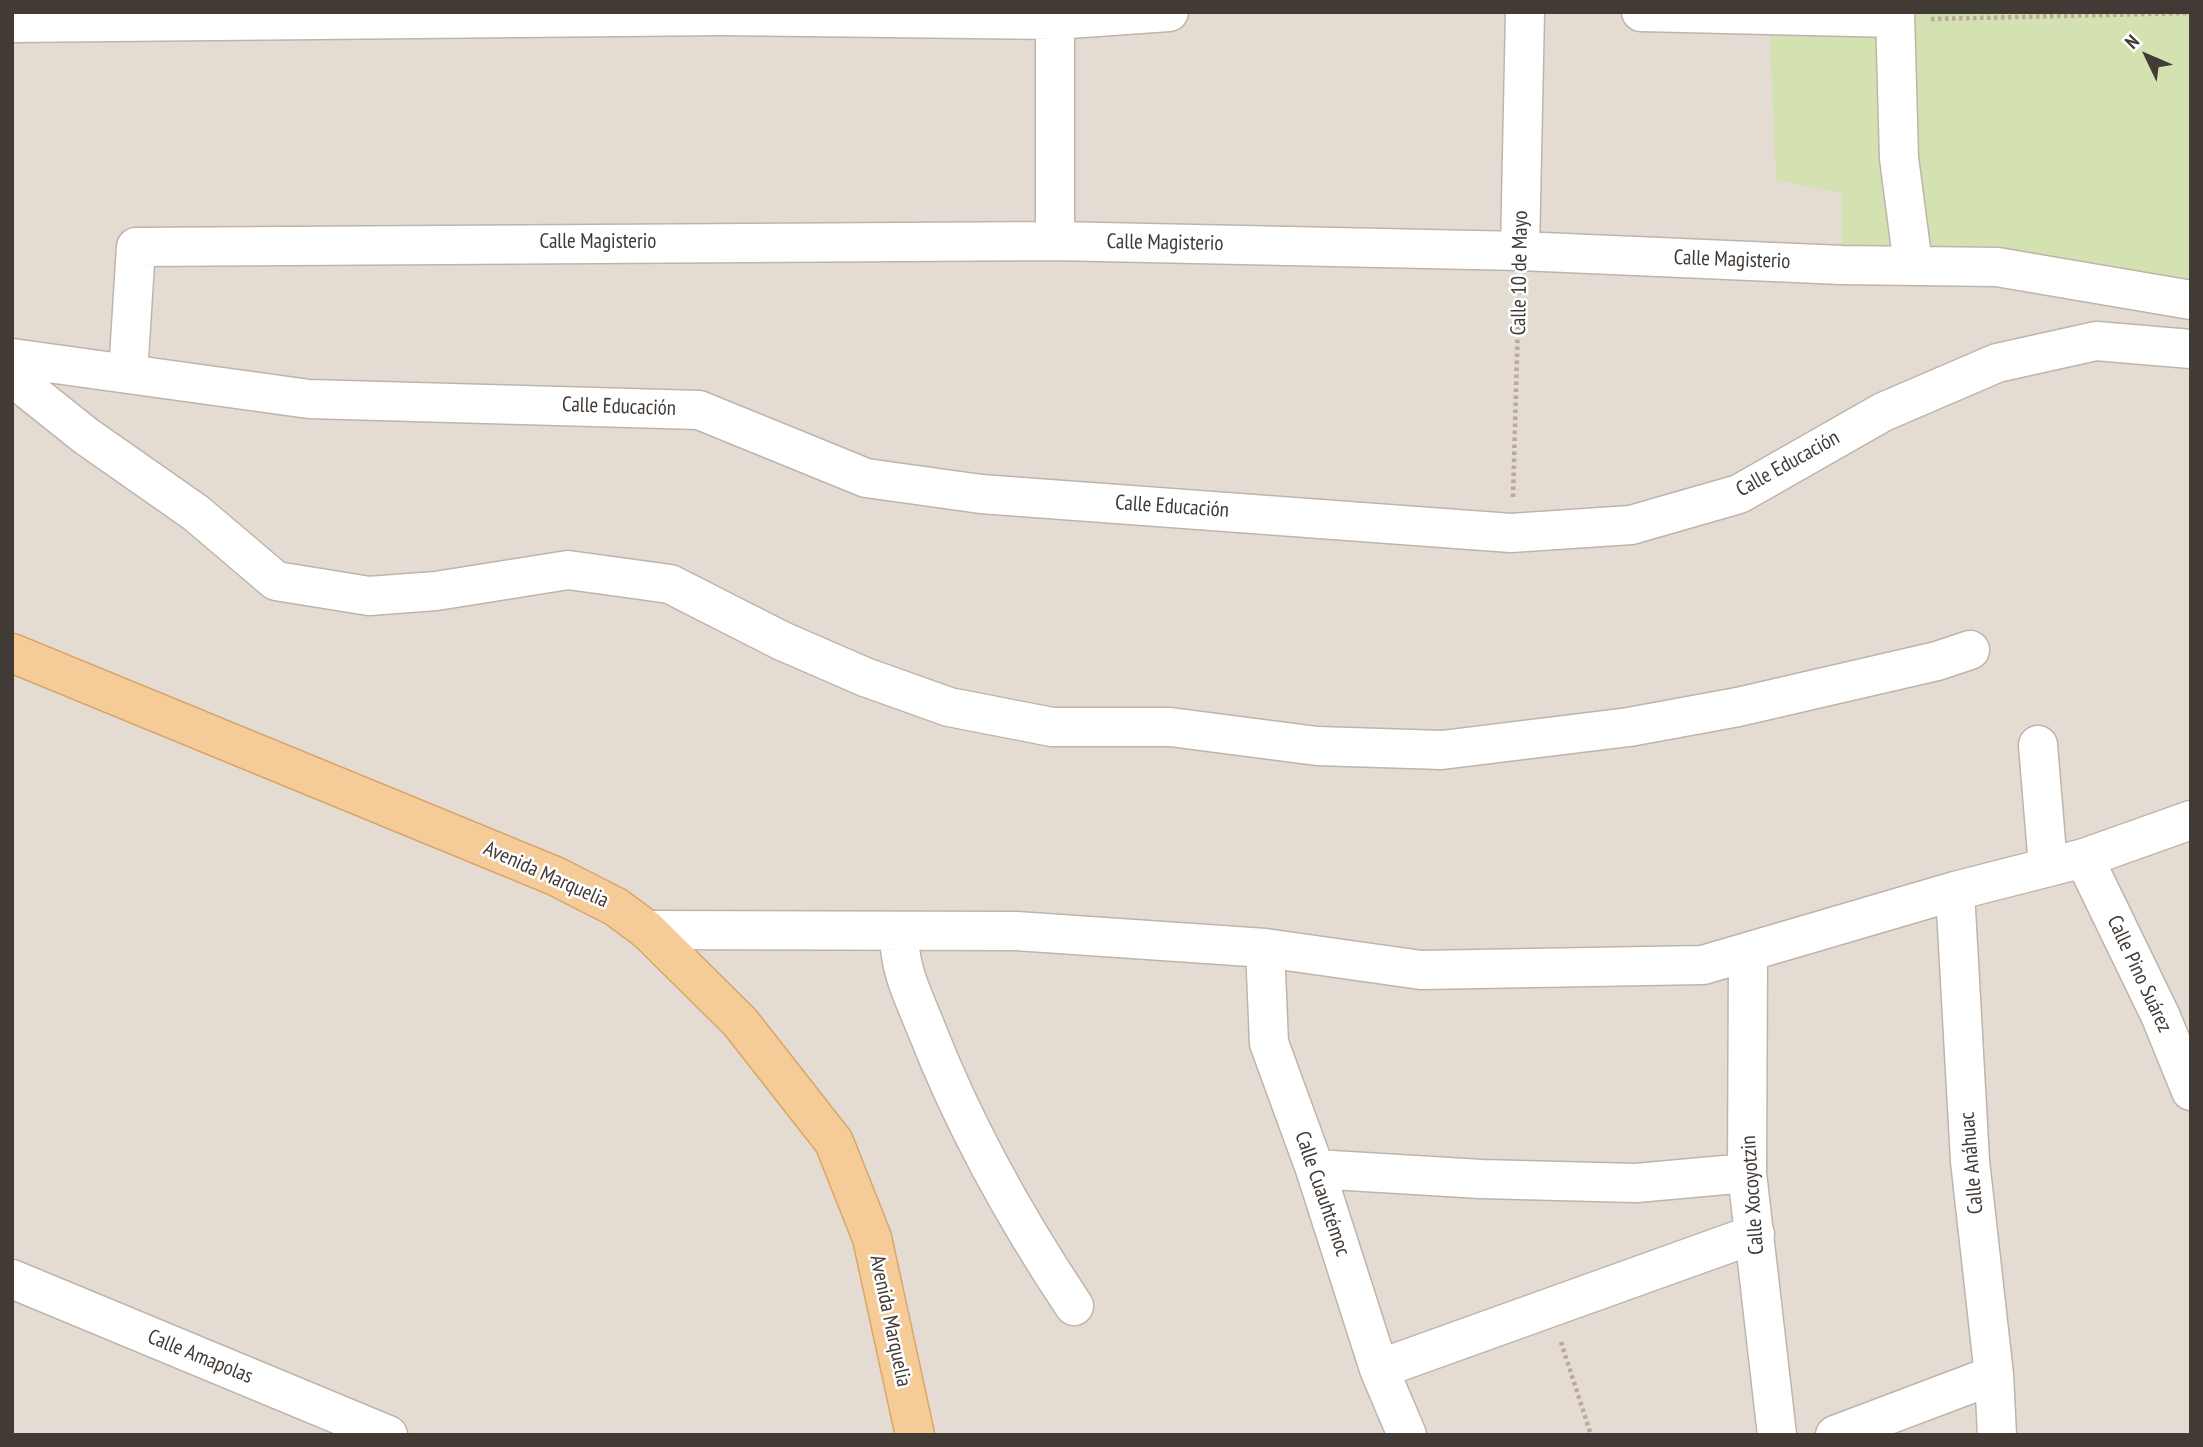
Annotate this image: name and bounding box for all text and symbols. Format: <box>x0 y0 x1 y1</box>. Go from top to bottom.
north arrow <box>2112 21 2182 91</box>
text: N <box>2120 29 2144 53</box>
street label: Calle 10 de Mayo <box>1506 210 1534 336</box>
street label: Calle Magisterio <box>540 229 656 255</box>
street label: Calle Magisterio <box>1106 229 1224 257</box>
street label: Calle Magisterio <box>1673 245 1791 275</box>
street label: Calle Educación <box>562 392 676 422</box>
street label: Calle Educación <box>1732 425 1844 503</box>
street label: Calle Educación <box>1114 490 1230 524</box>
street label: Avenida Marquelia <box>480 836 612 914</box>
street label: Calle Pino Suárez <box>2101 912 2177 1036</box>
street label: Calle Anáhuac <box>1955 1111 1989 1215</box>
street label: Calle Cuauhtémoc <box>1289 1128 1355 1260</box>
street label: Calle Xocoyotzin <box>1736 1135 1770 1255</box>
street label: Avenida Marquelia <box>864 1253 916 1389</box>
street label: Calle Amapolas <box>144 1324 256 1390</box>

